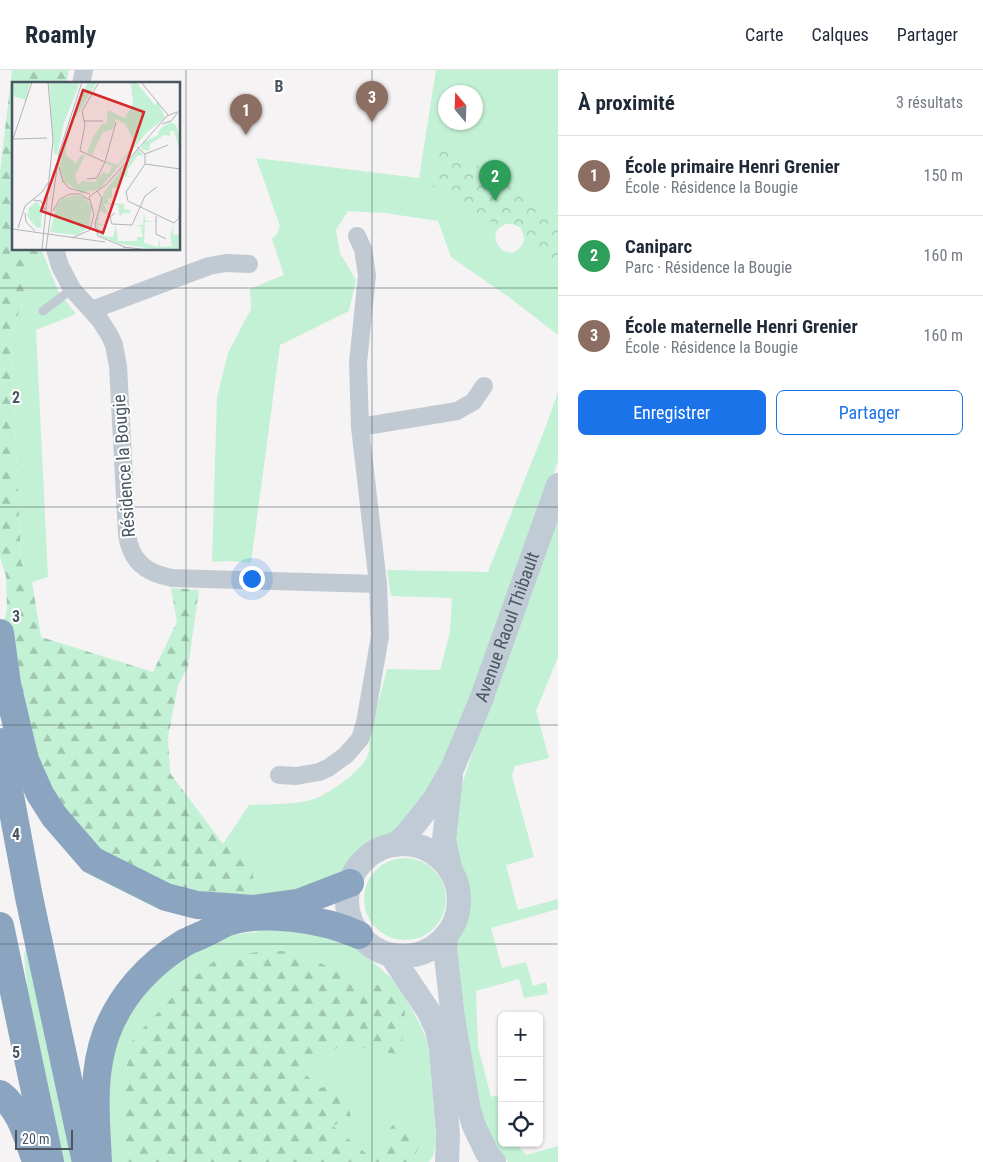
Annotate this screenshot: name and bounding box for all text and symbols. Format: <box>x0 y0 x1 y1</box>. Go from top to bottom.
text: Roamly <box>25 21 96 49</box>
text: Carte <box>745 24 784 45</box>
text: Calques <box>812 24 869 45</box>
text: Partager <box>897 24 958 45</box>
text: B <box>275 77 284 96</box>
pin: 3 <box>356 81 388 122</box>
inset map <box>12 82 180 250</box>
north arrow <box>438 85 483 130</box>
text: À proximité <box>578 91 675 115</box>
text: 3 résultats <box>896 93 963 112</box>
pin: 1 <box>230 94 262 135</box>
text: École primaire Henri Grenier <box>625 155 840 178</box>
pin: 2 <box>479 160 511 201</box>
text: 1 <box>590 166 598 185</box>
text: 150 m <box>924 166 963 185</box>
text: École · Résidence la Bougie <box>625 178 798 197</box>
text: Caniparc <box>625 235 692 258</box>
text: 2 <box>590 246 598 265</box>
text: 160 m <box>924 246 963 265</box>
text: Parc · Résidence la Bougie <box>625 258 792 277</box>
text: École maternelle Henri Grenier <box>625 315 858 338</box>
text: 3 <box>590 326 598 345</box>
text: 160 m <box>924 326 963 345</box>
text: École · Résidence la Bougie <box>625 338 798 357</box>
text: 2 <box>12 388 20 407</box>
button: Enregistrer <box>578 390 766 435</box>
button: Partager <box>776 390 963 435</box>
street label: Résidence la Bougie <box>108 394 139 538</box>
street label: Avenue Raoul Thibault <box>470 549 543 705</box>
your location <box>239 566 265 592</box>
text: 3 <box>12 607 20 626</box>
text: 4 <box>12 825 20 844</box>
map controls <box>498 1012 543 1147</box>
button: + <box>498 1012 543 1057</box>
text: 5 <box>12 1043 20 1062</box>
button: − <box>498 1057 543 1102</box>
button: locate <box>498 1102 543 1147</box>
scale bar <box>15 1127 72 1150</box>
text: 20 m <box>22 1131 50 1147</box>

